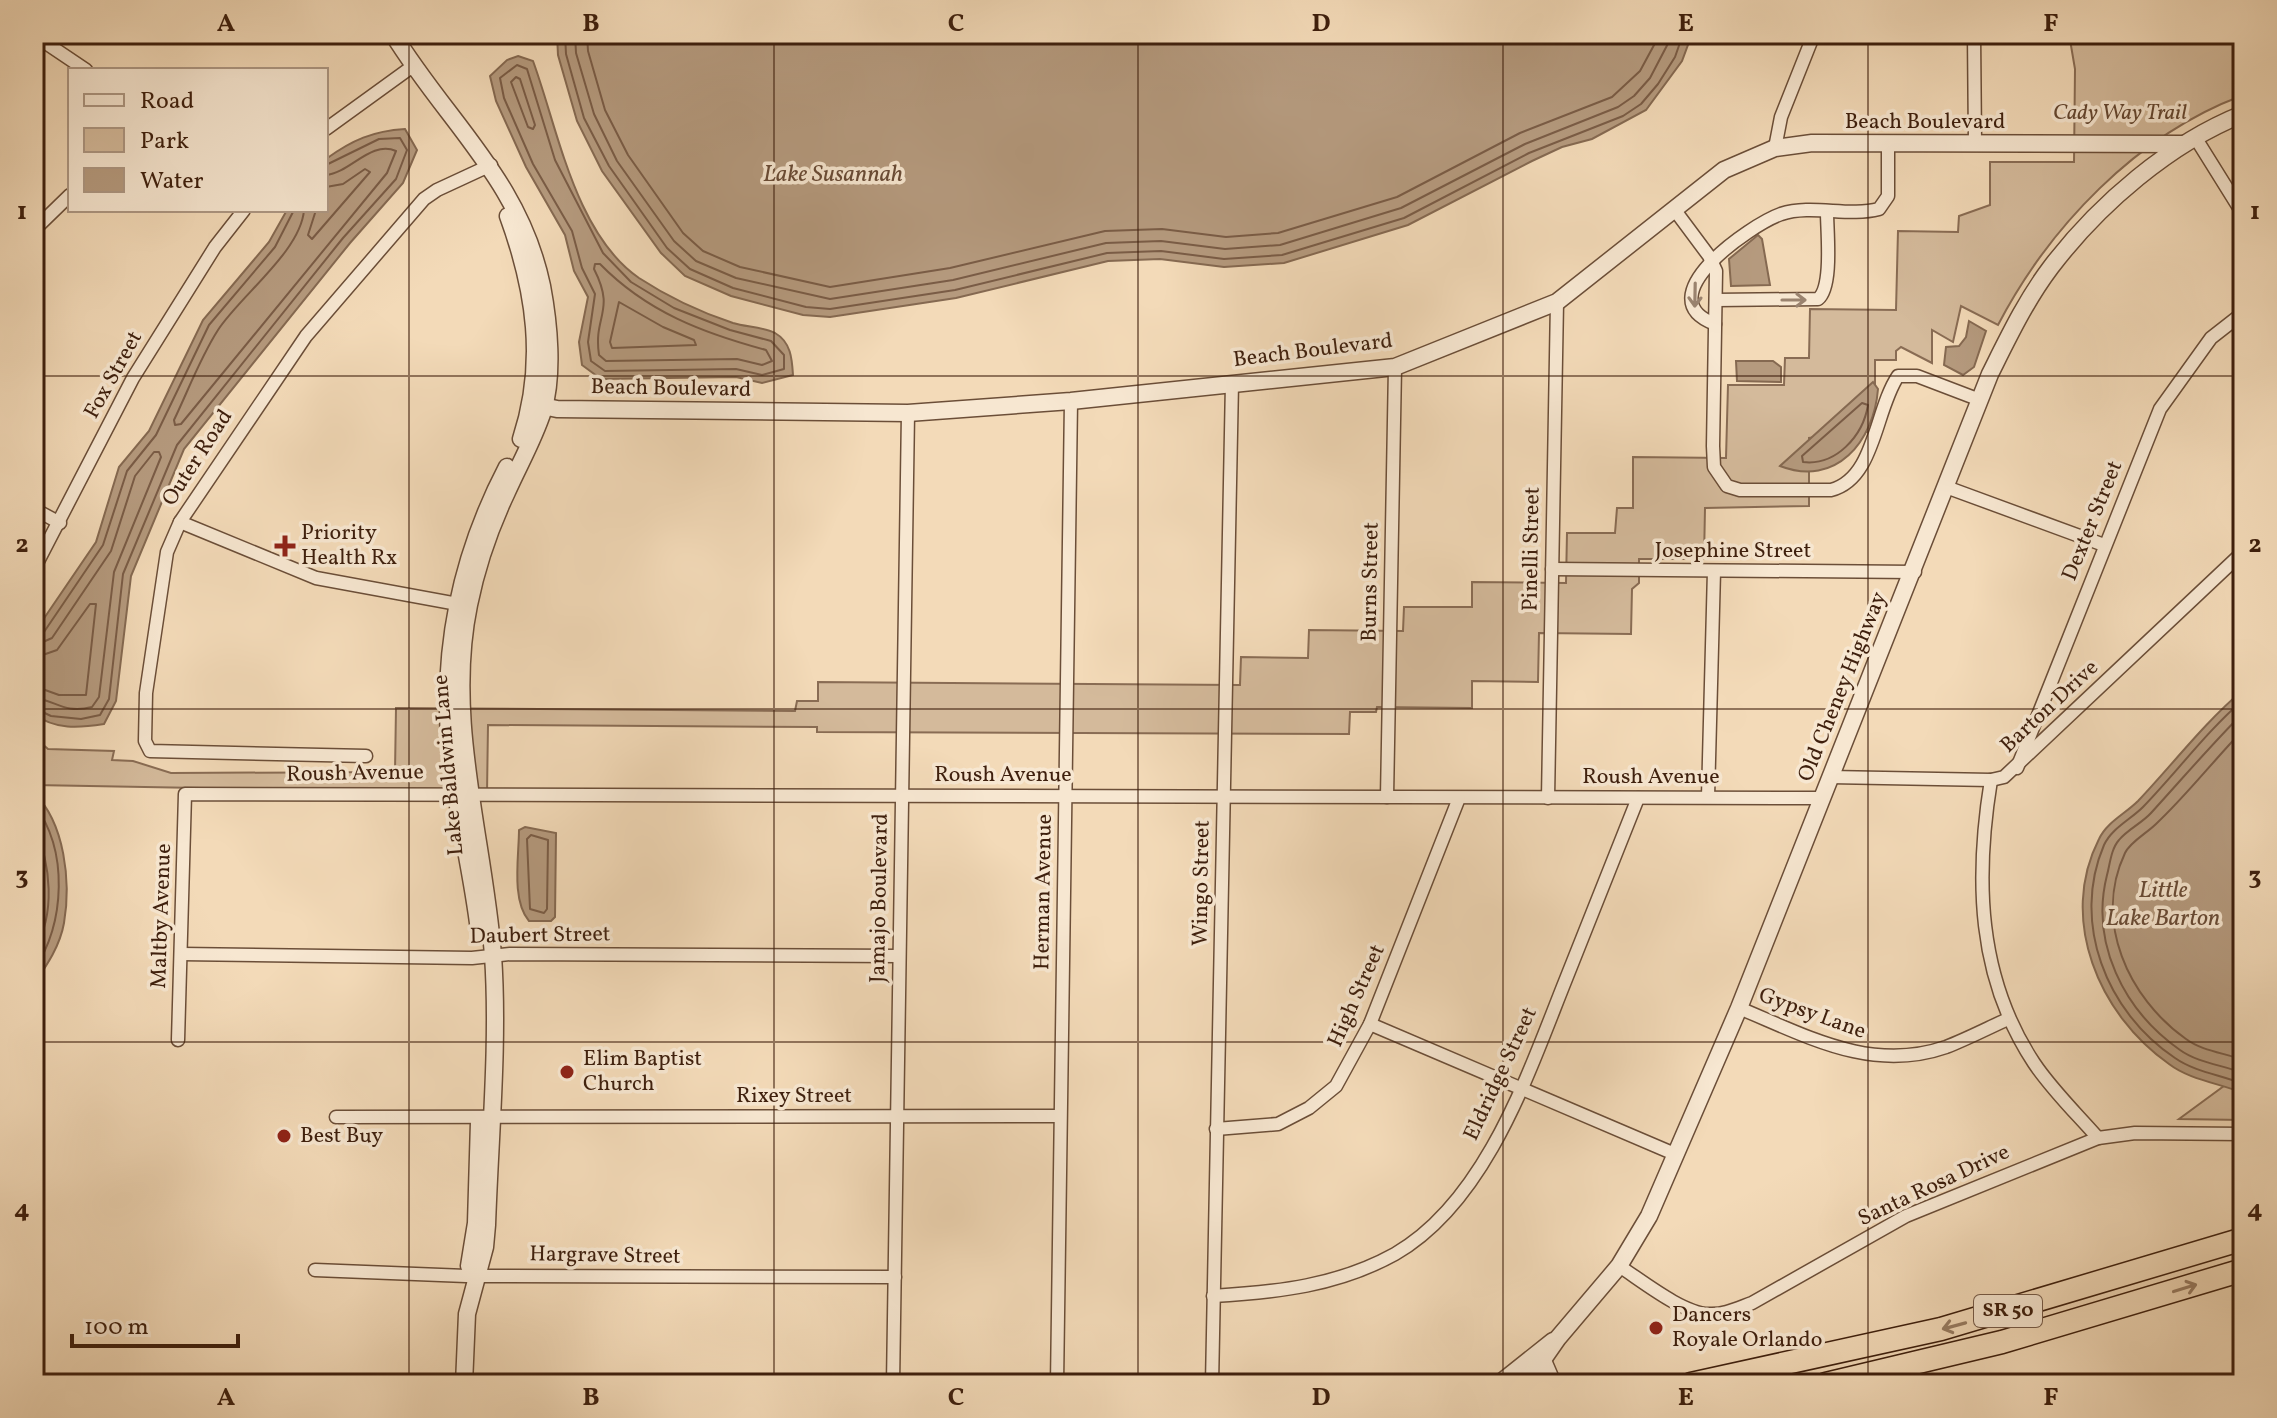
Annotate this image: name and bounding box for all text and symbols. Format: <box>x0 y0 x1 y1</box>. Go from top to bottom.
text: A <box>217 6 236 42</box>
text: B <box>582 6 600 42</box>
text: C <box>948 6 964 42</box>
text: D <box>1311 6 1331 42</box>
text: E <box>1678 6 1694 42</box>
text: F <box>2043 6 2059 42</box>
legend <box>68 68 328 212</box>
text: Road <box>140 85 194 119</box>
park label: Cady Way Trail <box>2053 98 2188 129</box>
street label: Beach Boulevard <box>1845 107 2005 138</box>
text: Park <box>140 125 189 159</box>
water label: Lake Susannah <box>763 158 903 192</box>
text: Water <box>140 165 204 199</box>
text: 1 <box>17 194 27 230</box>
text: 1 <box>2250 194 2260 230</box>
one-way arrow <box>1687 282 1703 308</box>
one-way arrow <box>1780 292 1807 308</box>
street label: Fox Street <box>77 325 151 425</box>
street label: Beach Boulevard <box>1231 326 1395 376</box>
street label: Beach Boulevard <box>590 372 752 406</box>
street label: Outer Road <box>155 404 241 512</box>
street label: Dexter Street <box>2055 456 2131 586</box>
street label: Pinelli Street <box>1515 486 1549 612</box>
place label: Priority Health Rx <box>301 518 397 574</box>
street label: Burns Street <box>1354 521 1388 642</box>
text: 2 <box>15 527 29 563</box>
text: 2 <box>2248 527 2262 563</box>
street label: Josephine Street <box>1655 536 1812 567</box>
marker: Priority Health Rx <box>276 537 294 555</box>
street label: Old Cheney Highway <box>1791 587 1895 787</box>
street label: Barton Drive <box>1994 653 2106 761</box>
street label: Lake Baldwin Lane <box>426 673 472 857</box>
street label: Roush Avenue <box>286 757 424 791</box>
street label: Roush Avenue <box>934 760 1072 791</box>
street label: Roush Avenue <box>1582 762 1720 793</box>
street label: Jamajo Boulevard <box>863 813 897 983</box>
street label: Herman Avenue <box>1027 814 1061 970</box>
street label: Wingo Street <box>1185 819 1219 946</box>
street label: Maltby Avenue <box>144 843 180 989</box>
text: 3 <box>15 859 29 895</box>
text: 3 <box>2248 859 2262 895</box>
water label: Little Lake Barton <box>2106 874 2220 936</box>
street label: Daubert Street <box>469 919 611 953</box>
street label: High Street <box>1321 939 1394 1052</box>
street label: Gypsy Lane <box>1754 980 1870 1048</box>
street label: Eldridge Street <box>1456 1002 1546 1146</box>
place label: Elim Baptist Church <box>583 1044 702 1100</box>
marker: Elim Baptist Church <box>558 1063 576 1081</box>
street label: Rixey Street <box>736 1081 852 1112</box>
place label: Best Buy <box>300 1121 383 1152</box>
marker: Best Buy <box>275 1127 293 1145</box>
street label: Santa Rosa Drive <box>1853 1137 2015 1235</box>
text: 4 <box>14 1192 30 1228</box>
text: 4 <box>2247 1192 2263 1228</box>
street label: Hargrave Street <box>529 1239 681 1273</box>
one-way arrow <box>2171 1280 2197 1295</box>
road number: SR 50 <box>1974 1295 2042 1327</box>
scale bar <box>72 1298 238 1348</box>
place label: Dancers Royale Orlando <box>1672 1300 1822 1356</box>
text: 100 m <box>84 1311 149 1345</box>
marker: Dancers Royale Orlando <box>1647 1319 1665 1337</box>
one-way arrow <box>1941 1319 1967 1334</box>
text: A <box>217 1380 236 1416</box>
text: B <box>582 1380 600 1416</box>
text: C <box>948 1380 964 1416</box>
text: D <box>1311 1380 1331 1416</box>
text: E <box>1678 1380 1694 1416</box>
text: F <box>2043 1380 2059 1416</box>

